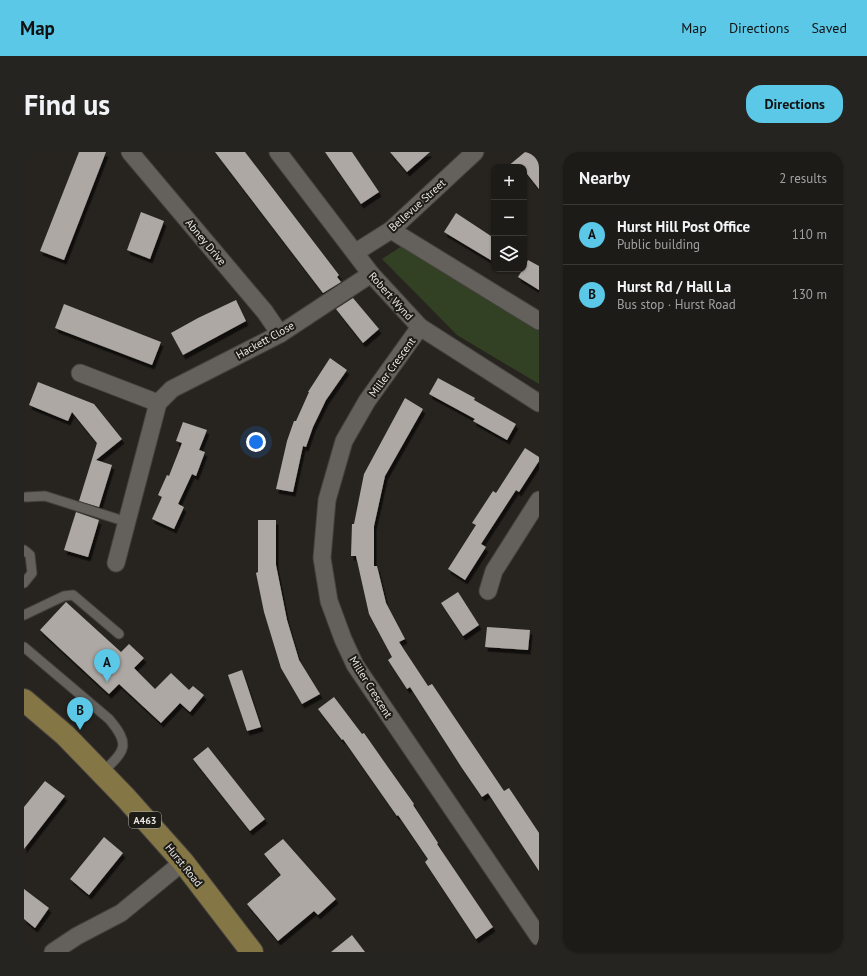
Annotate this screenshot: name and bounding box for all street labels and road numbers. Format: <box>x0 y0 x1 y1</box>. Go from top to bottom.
street label: Bellevue Street <box>386 176 448 234</box>
street label: Abney Drive <box>183 216 230 268</box>
street label: Robert Wynd <box>366 269 416 323</box>
street label: Hackett Close <box>233 318 297 362</box>
street label: Miller Crescent <box>366 334 419 400</box>
street label: Miller Crescent <box>346 653 396 721</box>
road number: A463 <box>129 812 161 828</box>
street label: Hurst Road <box>162 841 206 890</box>

